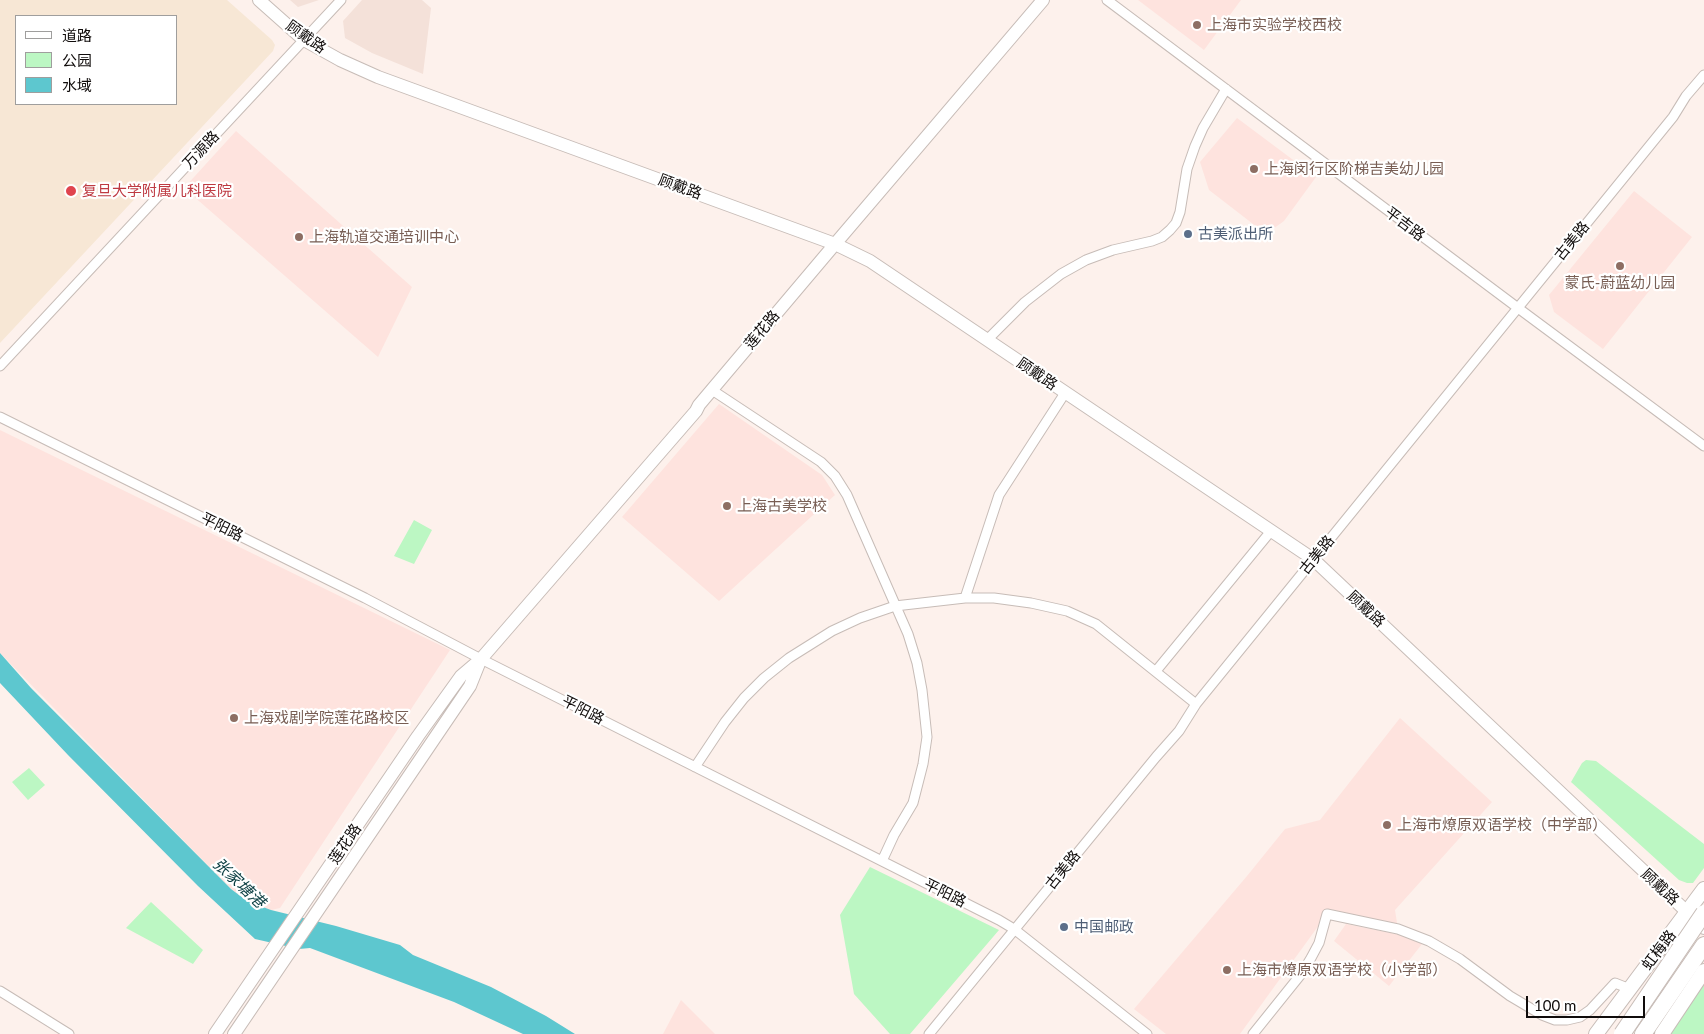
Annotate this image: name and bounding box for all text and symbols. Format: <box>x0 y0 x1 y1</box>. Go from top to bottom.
legend <box>15 15 178 105</box>
place label: 上海市实验学校西校 <box>1207 16 1342 34</box>
street label: 顾戴路 <box>282 17 330 57</box>
marker: 上海市实验学校西校 <box>1191 19 1203 31</box>
text: 道路 <box>62 26 92 44</box>
text: 公园 <box>62 51 92 69</box>
text: 水域 <box>62 76 92 94</box>
street label: 万源路 <box>179 127 223 173</box>
place label: 上海闵行区阶梯吉美幼儿园 <box>1264 160 1444 178</box>
marker: 上海闵行区阶梯吉美幼儿园 <box>1248 163 1260 175</box>
street label: 顾戴路 <box>656 171 704 203</box>
place label: 复旦大学附属儿科医院 <box>82 182 232 200</box>
marker: 复旦大学附属儿科医院 <box>64 184 78 198</box>
street label: 平吉路 <box>1382 203 1428 245</box>
street label: 古美路 <box>1551 218 1593 264</box>
place label: 古美派出所 <box>1198 225 1273 243</box>
place label: 上海轨道交通培训中心 <box>309 228 459 246</box>
marker: 古美派出所 <box>1182 228 1194 240</box>
marker: 上海轨道交通培训中心 <box>293 231 305 243</box>
marker: 蒙氏-蔚蓝幼儿园 <box>1614 260 1626 272</box>
place label: 蒙氏-蔚蓝幼儿园 <box>1565 274 1675 292</box>
street label: 莲花路 <box>741 307 783 353</box>
street label: 顾戴路 <box>1013 354 1061 394</box>
place label: 上海古美学校 <box>737 497 827 515</box>
marker: 上海古美学校 <box>721 500 733 512</box>
street label: 平阳路 <box>198 509 246 545</box>
street label: 古美路 <box>1296 532 1338 578</box>
street label: 顾戴路 <box>1343 587 1389 631</box>
street label: 平阳路 <box>559 692 607 728</box>
place label: 上海戏剧学院莲花路校区 <box>244 709 409 727</box>
marker: 上海戏剧学院莲花路校区 <box>228 712 240 724</box>
place label: 上海市燎原双语学校（中学部） <box>1397 816 1607 834</box>
marker: 上海市燎原双语学校（中学部） <box>1381 819 1393 831</box>
street label: 莲花路 <box>325 820 365 868</box>
street label: 古美路 <box>1042 847 1084 893</box>
water label: 张家塘港 <box>209 854 269 912</box>
street label: 顾戴路 <box>1637 865 1683 909</box>
street label: 平阳路 <box>921 875 969 911</box>
place label: 中国邮政 <box>1074 918 1134 936</box>
marker: 中国邮政 <box>1058 921 1070 933</box>
street label: 虹梅路 <box>1638 927 1680 973</box>
place label: 上海市燎原双语学校（小学部） <box>1237 961 1447 979</box>
marker: 上海市燎原双语学校（小学部） <box>1221 964 1233 976</box>
scale bar <box>1529 986 1648 1018</box>
text: 100 m <box>1534 996 1576 1014</box>

